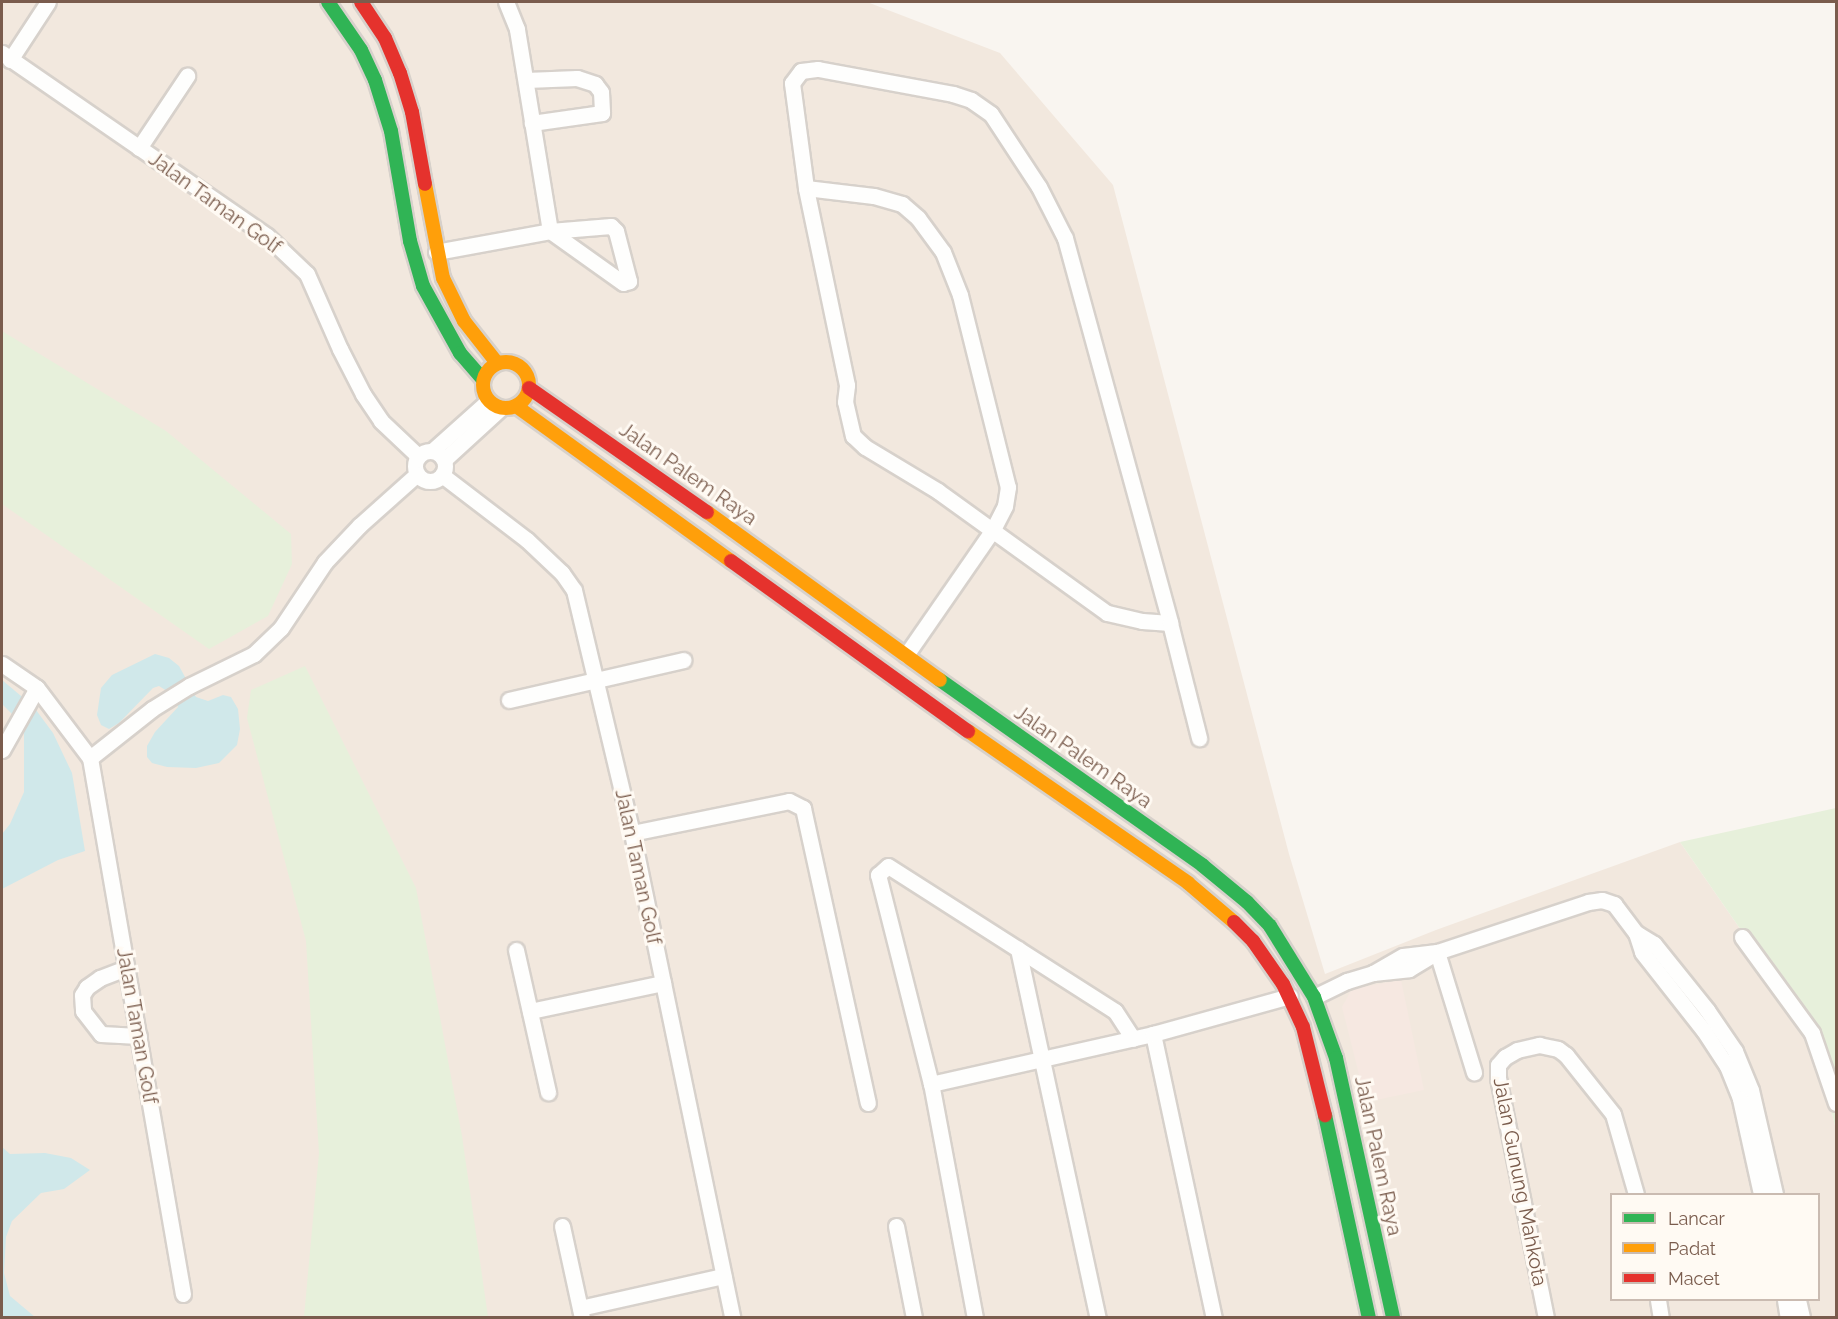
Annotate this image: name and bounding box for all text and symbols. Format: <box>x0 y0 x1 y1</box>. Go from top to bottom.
street label: Jalan Taman Golf <box>144 147 286 259</box>
street label: Jalan Palem Raya <box>615 418 761 530</box>
street label: Jalan Palem Raya <box>1010 701 1156 813</box>
street label: Jalan Taman Golf <box>610 787 666 947</box>
street label: Jalan Taman Golf <box>111 946 163 1106</box>
street label: Jalan Palem Raya <box>1349 1074 1407 1238</box>
street label: Jalan Gunung Mahkota <box>1488 1076 1552 1288</box>
legend <box>1610 1193 1820 1301</box>
text: Lancar <box>1668 1208 1725 1229</box>
text: Padat <box>1668 1238 1716 1259</box>
text: Macet <box>1668 1268 1720 1289</box>

